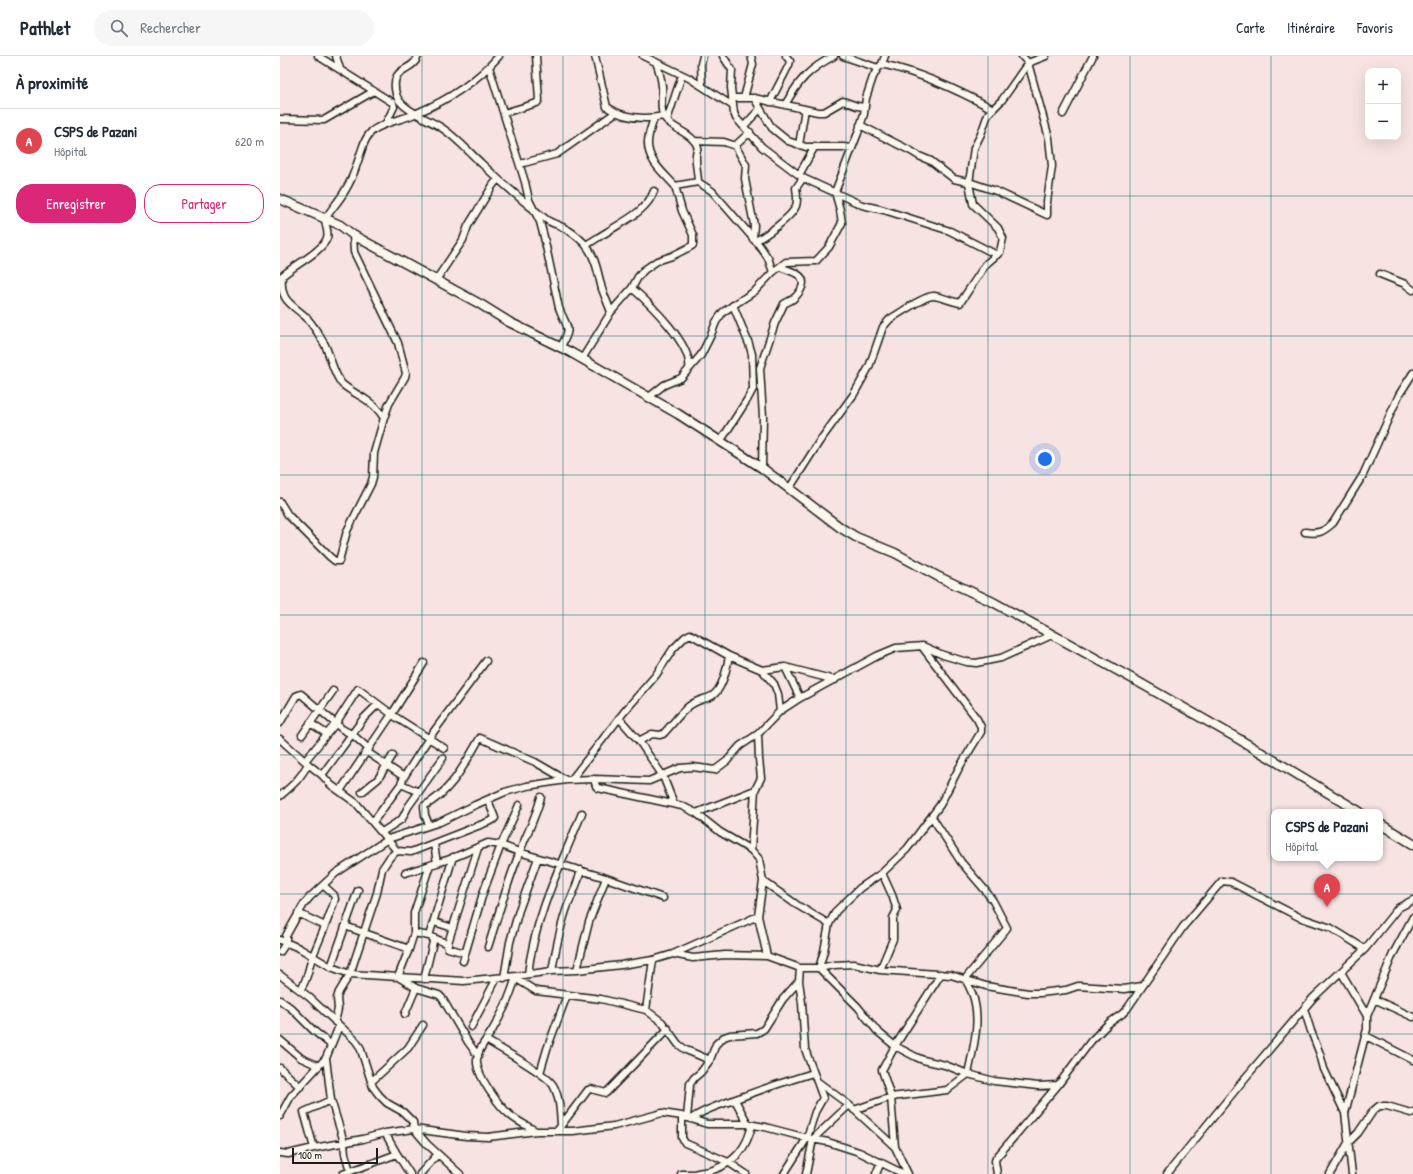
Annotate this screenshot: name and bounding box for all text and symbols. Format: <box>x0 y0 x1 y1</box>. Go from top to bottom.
search box <box>94 10 374 46</box>
text: Pathlet <box>20 15 70 41</box>
icon: search <box>108 17 130 39</box>
text: Rechercher <box>140 17 201 38</box>
text: Carte <box>1236 18 1265 37</box>
text: Itinéraire <box>1287 18 1335 37</box>
text: Favoris <box>1357 18 1393 37</box>
map controls <box>1365 68 1401 140</box>
button: + <box>1365 68 1401 104</box>
text: À proximité <box>16 71 88 94</box>
button: − <box>1365 104 1401 140</box>
text: CSPS de Pazani <box>54 121 137 142</box>
text: A <box>26 132 32 150</box>
text: 620 m <box>235 132 264 150</box>
text: Hôpital <box>54 142 87 160</box>
button: Enregistrer <box>16 184 136 223</box>
button: Partager <box>144 184 264 223</box>
your location <box>1035 449 1055 469</box>
popup <box>1271 809 1383 861</box>
text: CSPS de Pazani <box>1285 816 1369 837</box>
text: Hôpital <box>1285 837 1318 855</box>
pin: A <box>1314 874 1340 907</box>
scale bar <box>292 1146 378 1165</box>
text: 100 m <box>298 1148 322 1162</box>

